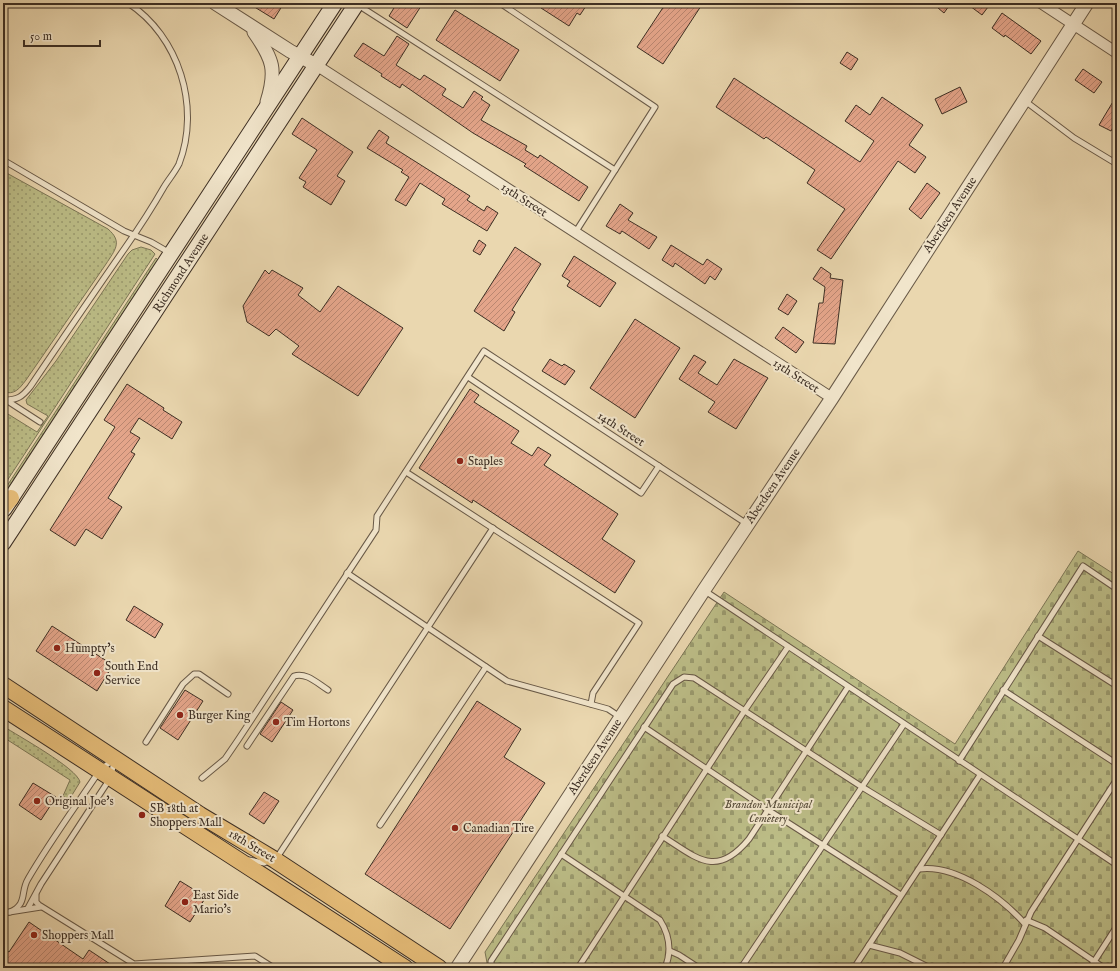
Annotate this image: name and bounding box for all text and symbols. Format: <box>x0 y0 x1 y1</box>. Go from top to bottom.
scale bar <box>24 22 100 48</box>
text: 50 m <box>30 29 52 44</box>
street label: Aberdeen Avenue <box>919 174 980 257</box>
street label: 13th Street <box>498 180 550 220</box>
street label: Richmond Avenue <box>150 230 212 315</box>
street label: 13th Street <box>770 356 822 396</box>
street label: 14th Street <box>595 408 647 450</box>
street label: Aberdeen Avenue <box>742 445 804 527</box>
place label: Staples <box>468 454 503 470</box>
marker: Staples <box>455 456 465 466</box>
place label: Humpty's <box>65 641 115 657</box>
marker: Humpty's <box>52 643 62 653</box>
place label: South End Service <box>105 659 159 688</box>
marker: South End Service <box>92 668 102 678</box>
place label: Burger King <box>188 708 251 723</box>
marker: Burger King <box>175 710 185 720</box>
place label: Tim Hortons <box>284 715 350 730</box>
street label: Aberdeen Avenue <box>564 716 625 799</box>
marker: Tim Hortons <box>271 717 281 727</box>
place label: Original Joe's <box>45 794 114 810</box>
marker: Original Joe's <box>32 796 42 806</box>
park label: Brandon Municipal Cemetery <box>724 797 813 826</box>
place label: SB 18th at Shoppers Mall <box>150 801 222 831</box>
marker: SB 18th at Shoppers Mall <box>137 810 147 820</box>
place label: Canadian Tire <box>463 821 535 836</box>
marker: Canadian Tire <box>450 823 460 833</box>
street label: 18th Street <box>226 826 278 866</box>
place label: East Side Mario's <box>193 888 239 917</box>
marker: East Side Mario's <box>180 897 190 907</box>
place label: Shoppers Mall <box>42 928 114 944</box>
marker: Shoppers Mall <box>29 930 39 940</box>

